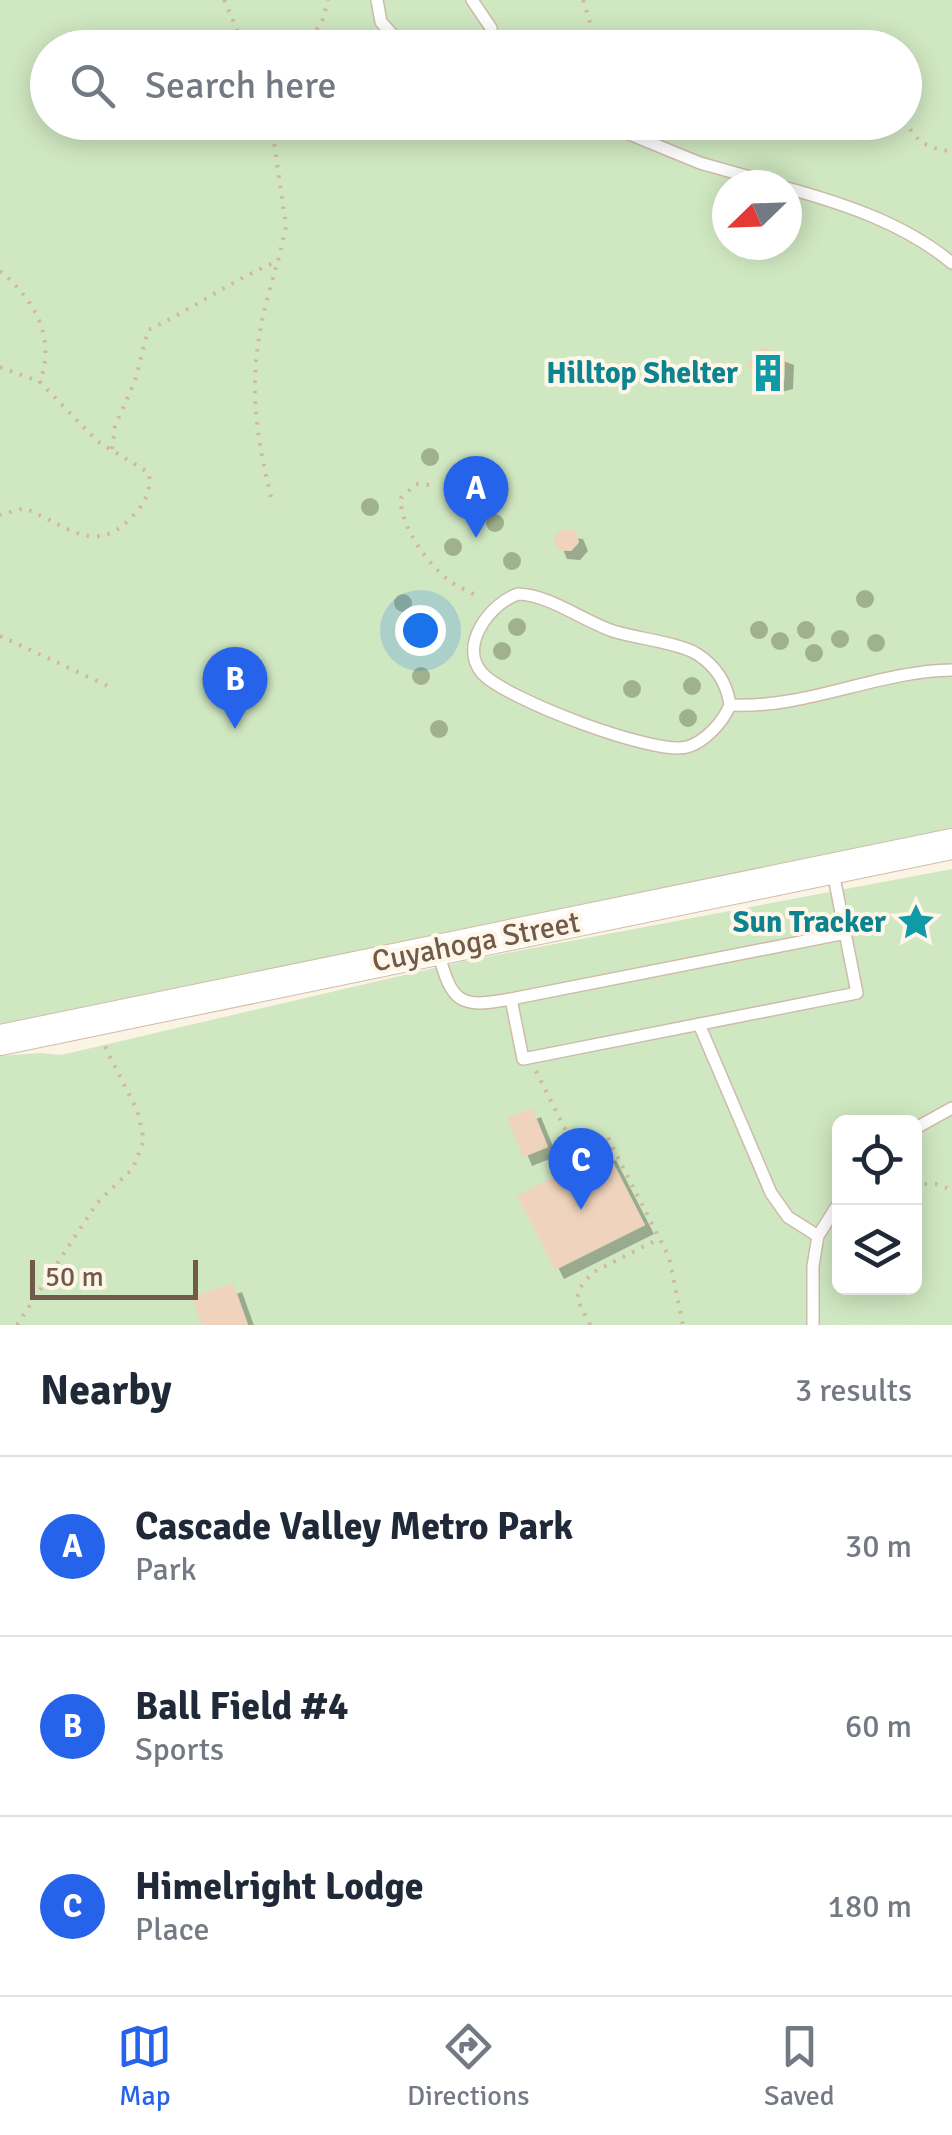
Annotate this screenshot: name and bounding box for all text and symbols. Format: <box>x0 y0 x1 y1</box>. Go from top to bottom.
search box <box>30 30 922 140</box>
icon: search <box>65 58 120 113</box>
text: Search here <box>145 62 337 109</box>
north arrow <box>712 170 802 260</box>
building icon: Hilltop Shelter <box>747 352 789 394</box>
place label: Hilltop Shelter <box>546 355 738 392</box>
pin: A <box>444 456 508 538</box>
your location <box>395 605 446 656</box>
pin: B <box>202 646 268 729</box>
place icon: Sun Tracker <box>895 901 937 943</box>
street label: Cuyahoga Street <box>369 904 583 980</box>
place label: Sun Tracker <box>733 904 886 941</box>
map controls <box>832 1115 922 1295</box>
button: locate <box>832 1115 922 1205</box>
pin: C <box>548 1128 614 1210</box>
button: layers <box>832 1205 922 1295</box>
scale bar <box>30 1255 198 1300</box>
text: 50 m <box>45 1260 104 1294</box>
text: Nearby <box>40 1365 172 1416</box>
text: 3 results <box>795 1371 912 1410</box>
text: Cascade Valley Metro Park <box>135 1503 573 1550</box>
text: A <box>62 1527 83 1566</box>
text: 30 m <box>845 1527 912 1566</box>
text: Park <box>135 1550 197 1589</box>
text: Ball Field #4 <box>135 1683 348 1730</box>
text: B <box>63 1707 82 1746</box>
text: 60 m <box>845 1707 912 1746</box>
text: Sports <box>135 1730 224 1769</box>
text: Himelright Lodge <box>135 1863 424 1910</box>
text: C <box>63 1887 82 1926</box>
text: 180 m <box>828 1887 912 1926</box>
text: Place <box>135 1910 210 1949</box>
tab: Map <box>117 2019 172 2113</box>
tab: Directions <box>407 2019 529 2113</box>
tab: Saved <box>764 2019 835 2113</box>

